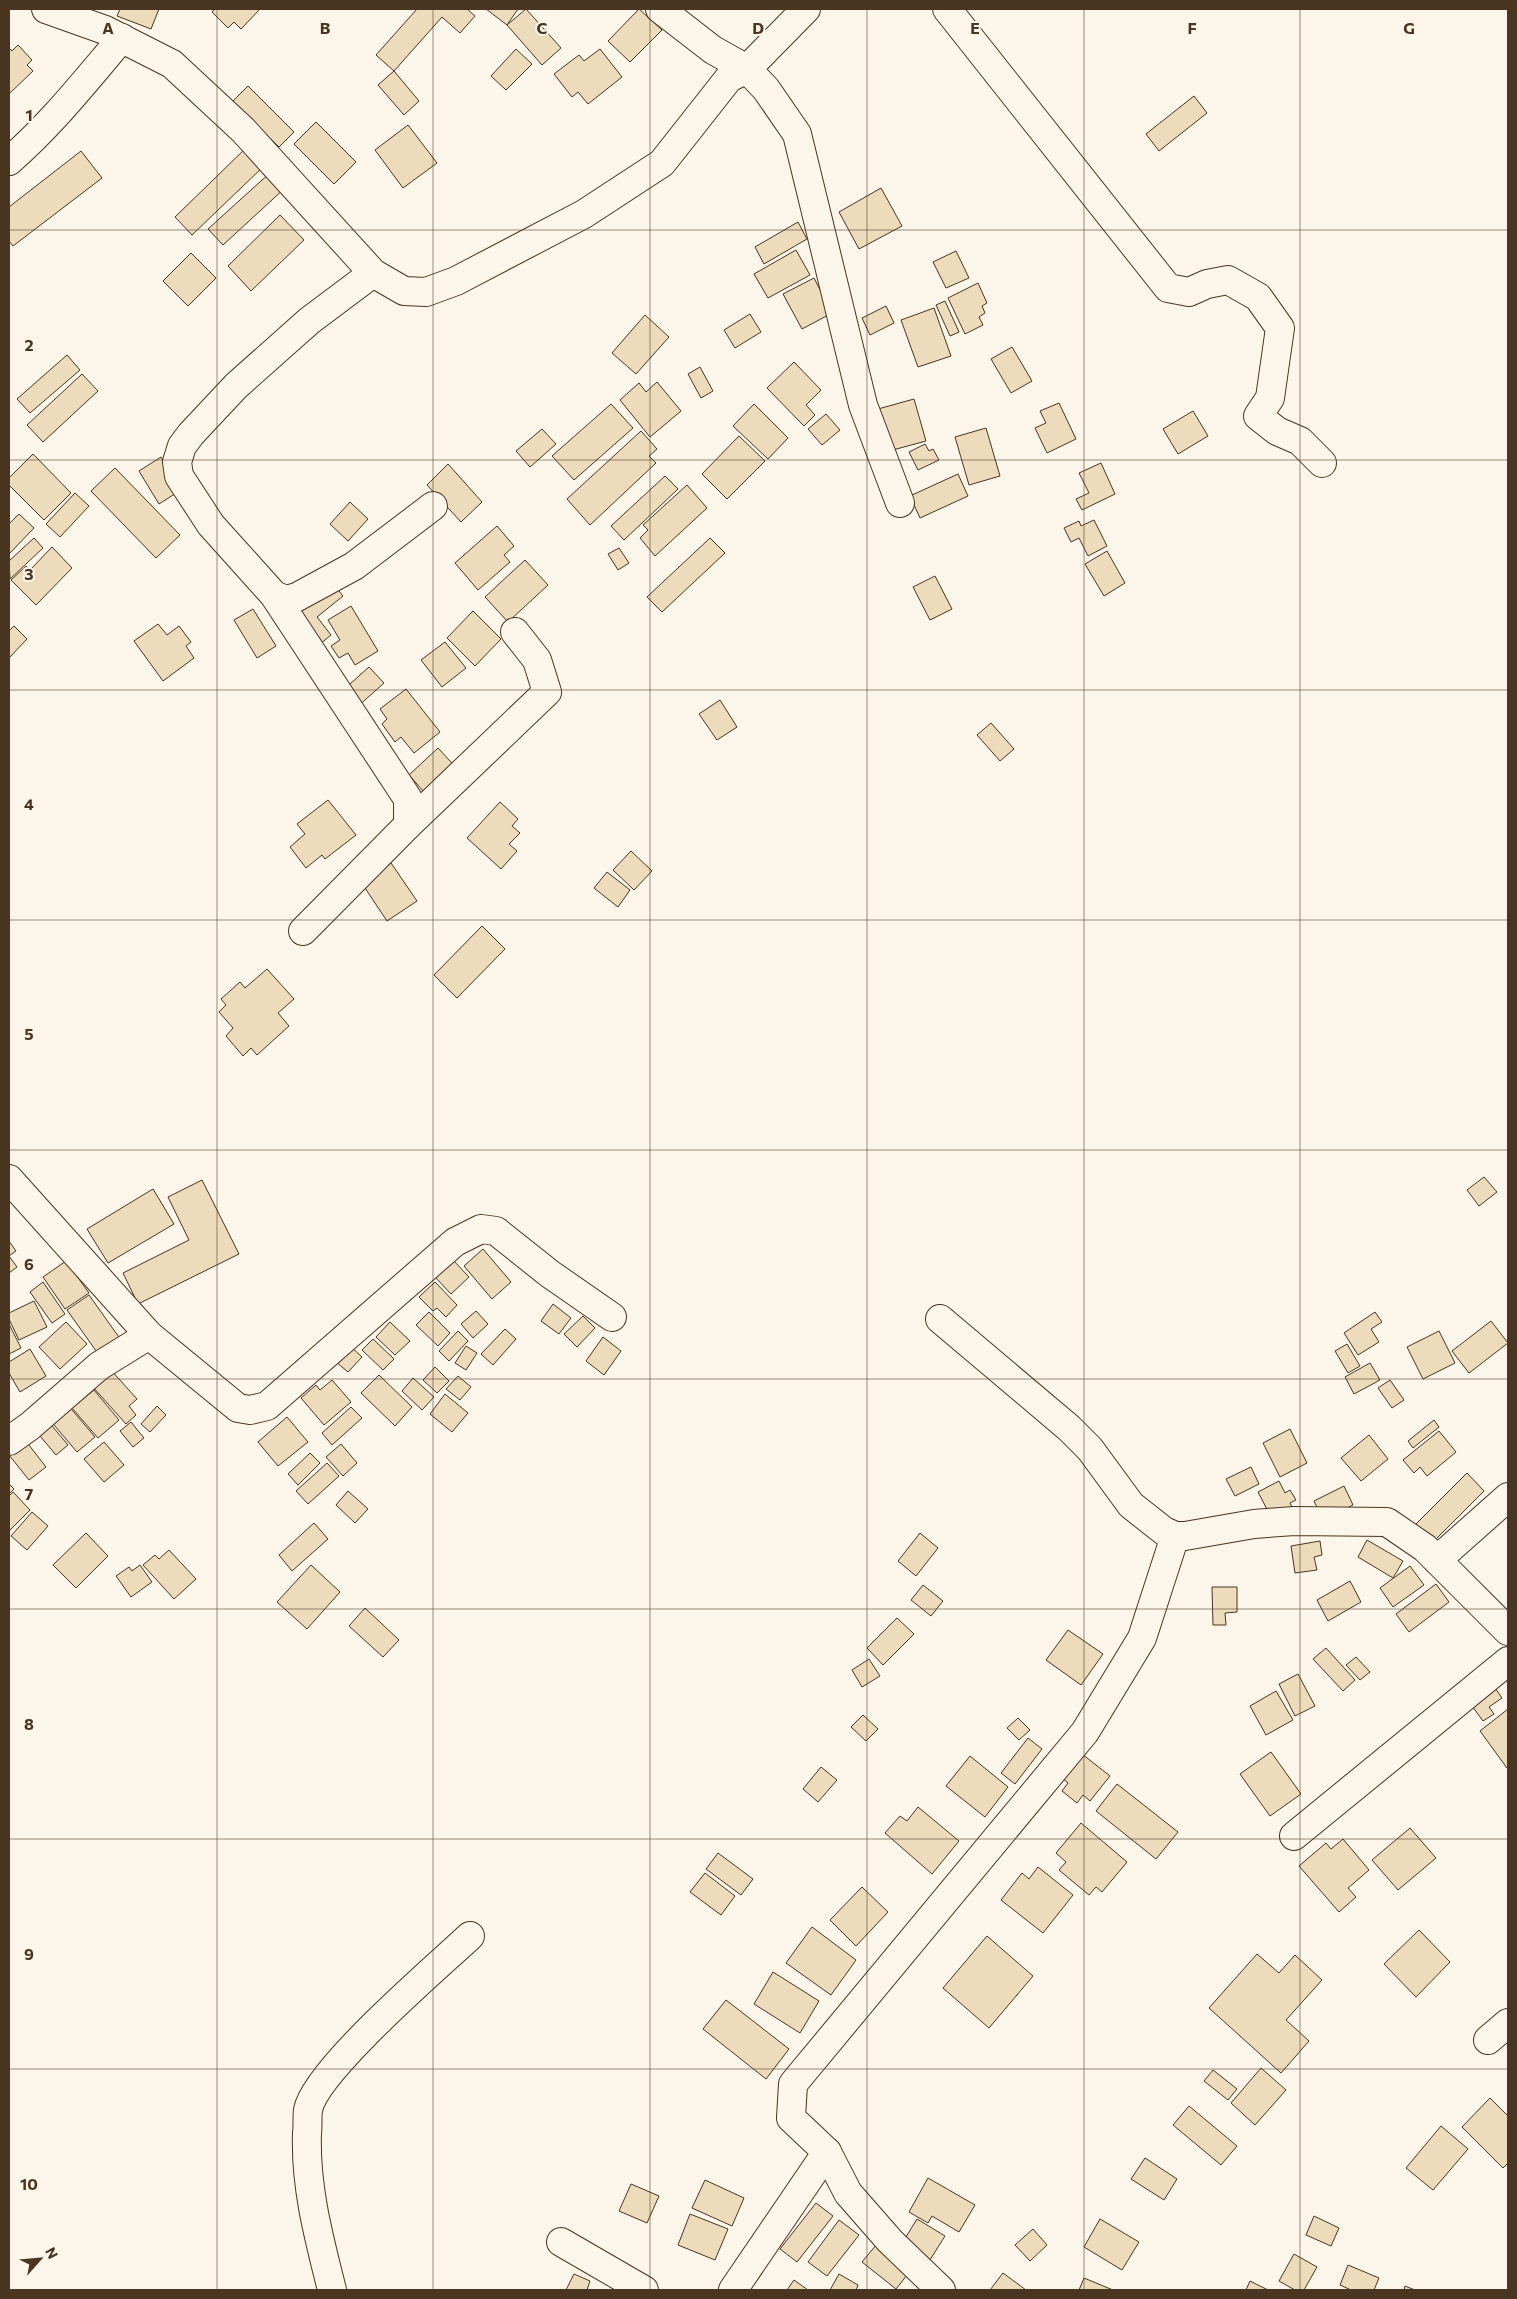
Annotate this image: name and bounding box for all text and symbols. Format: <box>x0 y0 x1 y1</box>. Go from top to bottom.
text: A <box>102 18 114 37</box>
text: B <box>320 18 331 37</box>
text: C <box>537 18 548 37</box>
text: D <box>752 18 764 37</box>
text: E <box>970 18 980 37</box>
text: F <box>1187 18 1197 37</box>
text: G <box>1403 18 1415 37</box>
text: 1 <box>25 105 33 124</box>
text: 2 <box>24 335 34 354</box>
text: 3 <box>24 564 34 583</box>
text: 4 <box>24 794 34 813</box>
text: 5 <box>24 1024 34 1043</box>
text: 6 <box>24 1254 34 1273</box>
text: 7 <box>25 1484 34 1503</box>
text: 8 <box>24 1714 34 1733</box>
text: 9 <box>24 1944 34 1963</box>
text: 10 <box>20 2174 38 2193</box>
north arrow <box>15 2234 65 2284</box>
text: N <box>42 2244 62 2261</box>

